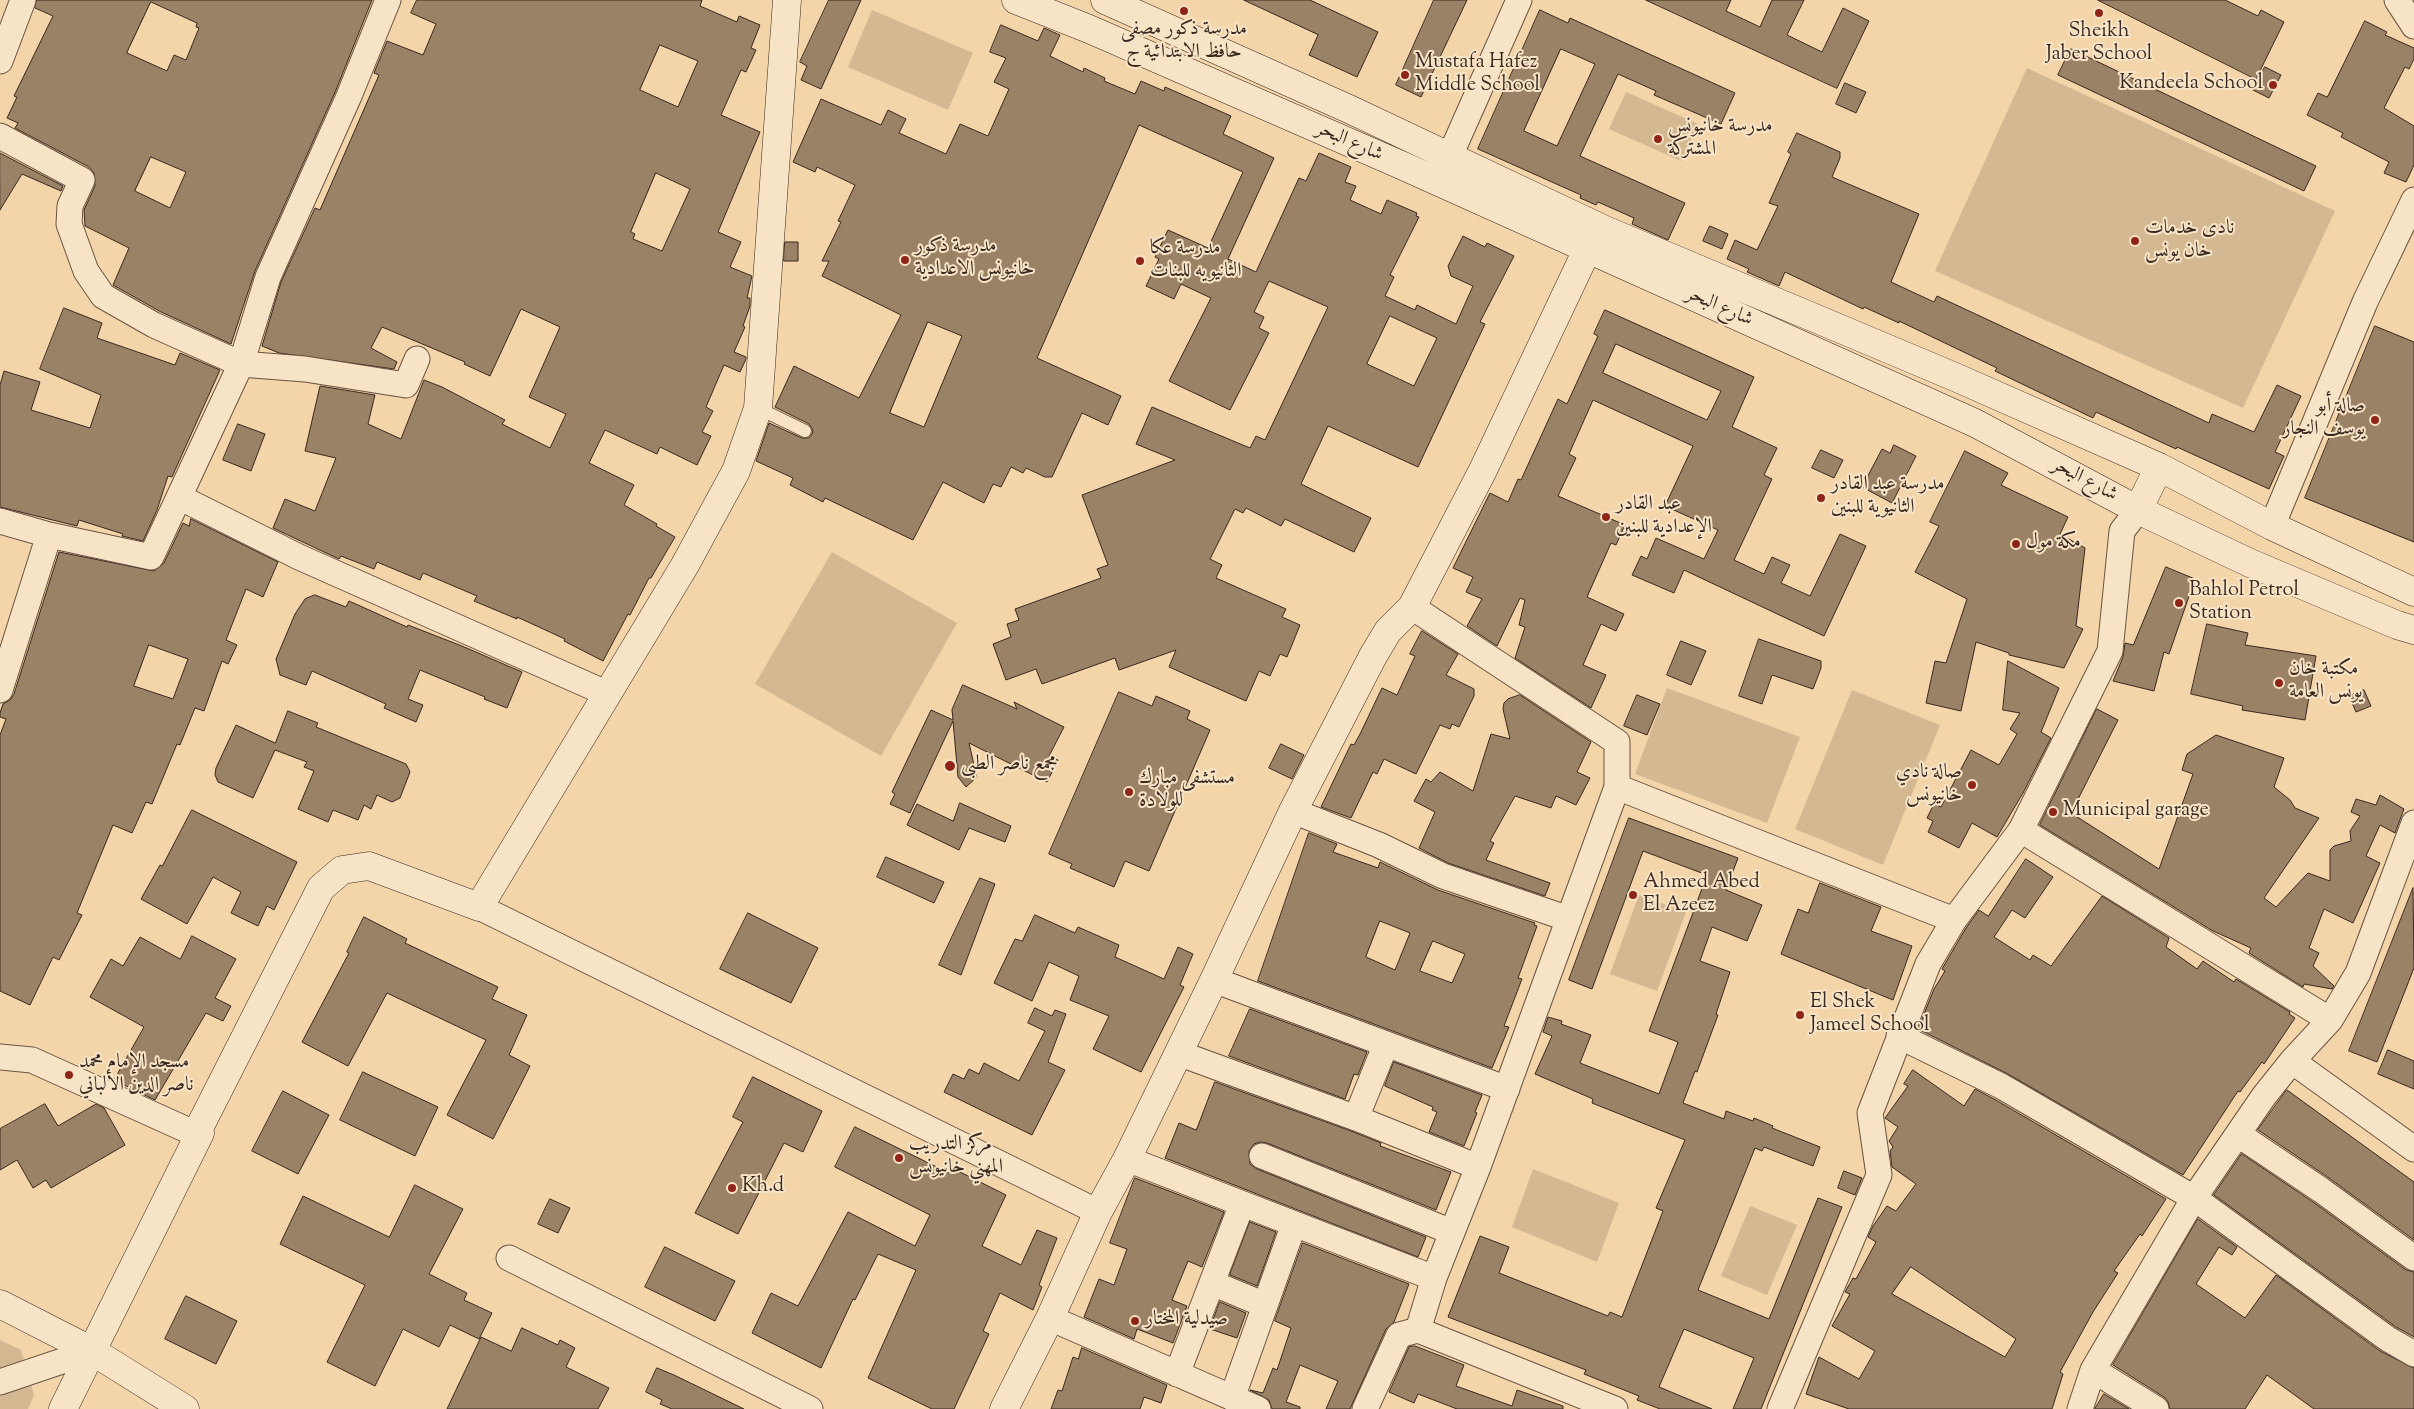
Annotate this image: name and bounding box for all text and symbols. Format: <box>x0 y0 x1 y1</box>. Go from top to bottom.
marker: مدرسة ذكور مصفى حافظ الابتدائية ج <box>1178 5 1190 17</box>
marker: Sheikh Jaber School <box>2093 7 2105 19</box>
place label: مدرسة ذكور مصفى حافظ الابتدائية ج <box>1121 19 1247 66</box>
place label: Sheikh Jaber School <box>2046 21 2152 68</box>
place label: Mustafa Hafez Middle School <box>1415 52 1540 99</box>
marker: Mustafa Hafez Middle School <box>1399 69 1411 81</box>
place label: Kandeela School <box>2119 73 2263 97</box>
marker: Kandeela School <box>2267 79 2279 91</box>
place label: مدرسة خانيونس المشتركة <box>1668 116 1772 163</box>
street label: شارع البحر <box>1312 118 1386 168</box>
marker: مدرسة خانيونس المشتركة <box>1652 133 1664 145</box>
place label: نادى خدمات خان يونس <box>2145 218 2234 265</box>
marker: نادى خدمات خان يونس <box>2129 235 2141 247</box>
place label: مدرسة ذكور خانيونس الاعدادية <box>915 236 1034 283</box>
place label: مدرسة عكا الثانيويه للبنات <box>1150 238 1242 285</box>
marker: مدرسة ذكور خانيونس الاعدادية <box>899 254 911 266</box>
marker: مدرسة عكا الثانيويه للبنات <box>1134 255 1146 267</box>
street label: شارع البحر <box>1682 283 1756 333</box>
place label: صالة أبو يوسف النجار <box>2283 396 2365 443</box>
marker: صالة أبو يوسف النجار <box>2369 414 2381 426</box>
street label: شارع البحر <box>2047 454 2121 508</box>
place label: مدرسة عبد القادر الثانيوية للبنين <box>1831 474 1944 521</box>
marker: مدرسة عبد القادر الثانيوية للبنين <box>1815 492 1827 504</box>
place label: عبد القادر الإعدادية للبنين <box>1616 494 1712 541</box>
marker: عبد القادر الإعدادية للبنين <box>1600 511 1612 523</box>
place label: مكة مول <box>2026 532 2081 556</box>
marker: مكة مول <box>2010 538 2022 550</box>
place label: Bahlol Petrol Station <box>2189 580 2299 627</box>
marker: Bahlol Petrol Station <box>2173 597 2185 609</box>
place label: مكتبة خان يونس العامة <box>2289 659 2363 706</box>
marker: مكتبة خان يونس العامة <box>2273 677 2285 689</box>
place label: مجمع ناصر الطبى <box>961 754 1057 778</box>
marker: مجمع ناصر الطبى <box>943 759 957 773</box>
place label: صالة نادي خانيونس <box>1896 762 1962 809</box>
place label: مستشفى مبارك للولادة <box>1139 768 1235 815</box>
marker: صالة نادي خانيونس <box>1966 779 1978 791</box>
marker: مستشفى مبارك للولادة <box>1123 786 1135 798</box>
place label: Municipal garage <box>2063 800 2209 824</box>
marker: Municipal garage <box>2047 806 2059 818</box>
place label: Ahmed Abed El Azeez <box>1643 872 1760 919</box>
marker: Ahmed Abed El Azeez <box>1627 889 1639 901</box>
place label: El Shek Jameel School <box>1810 992 1929 1039</box>
marker: El Shek Jameel School <box>1794 1009 1806 1021</box>
place label: مسجد الإمام محمد ناصر الدين الألباني <box>79 1052 193 1099</box>
marker: مسجد الإمام محمد ناصر الدين الألباني <box>63 1069 75 1081</box>
place label: مركز التدريب المهني خانيونس <box>909 1134 1003 1181</box>
marker: مركز التدريب المهني خانيونس <box>893 1152 905 1164</box>
place label: Kh.d <box>742 1176 784 1200</box>
marker: Kh.d <box>726 1182 738 1194</box>
place label: صيدلية المختار <box>1145 1309 1228 1333</box>
marker: صيدلية المختار <box>1129 1315 1141 1327</box>

